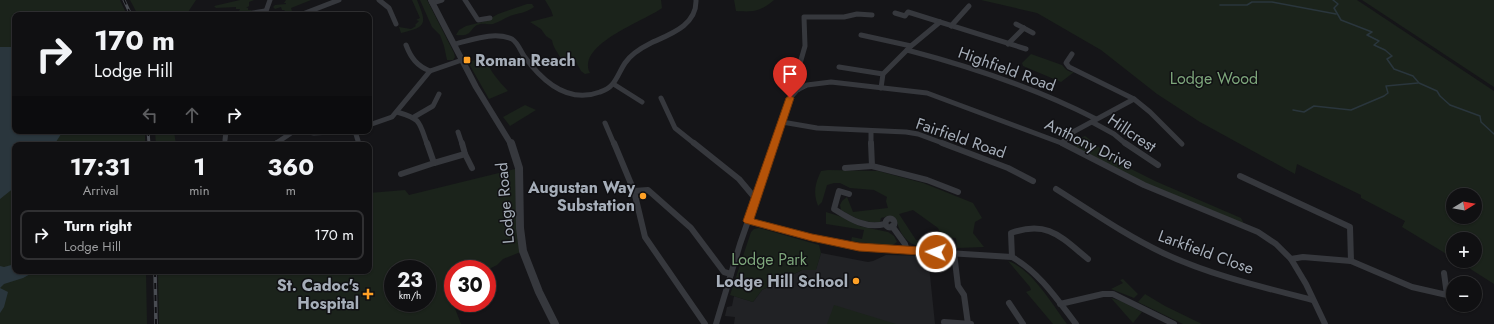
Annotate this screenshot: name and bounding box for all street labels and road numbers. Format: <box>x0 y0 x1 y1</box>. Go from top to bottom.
street label: Highfield Road <box>955 41 1059 97</box>
street label: Hillcrest <box>1103 108 1161 158</box>
street label: Fairfield Road <box>913 112 1009 164</box>
street label: Anthony Drive <box>1041 113 1137 175</box>
street label: Lodge Road <box>490 161 520 245</box>
street label: Larkfield Close <box>1155 224 1257 280</box>

